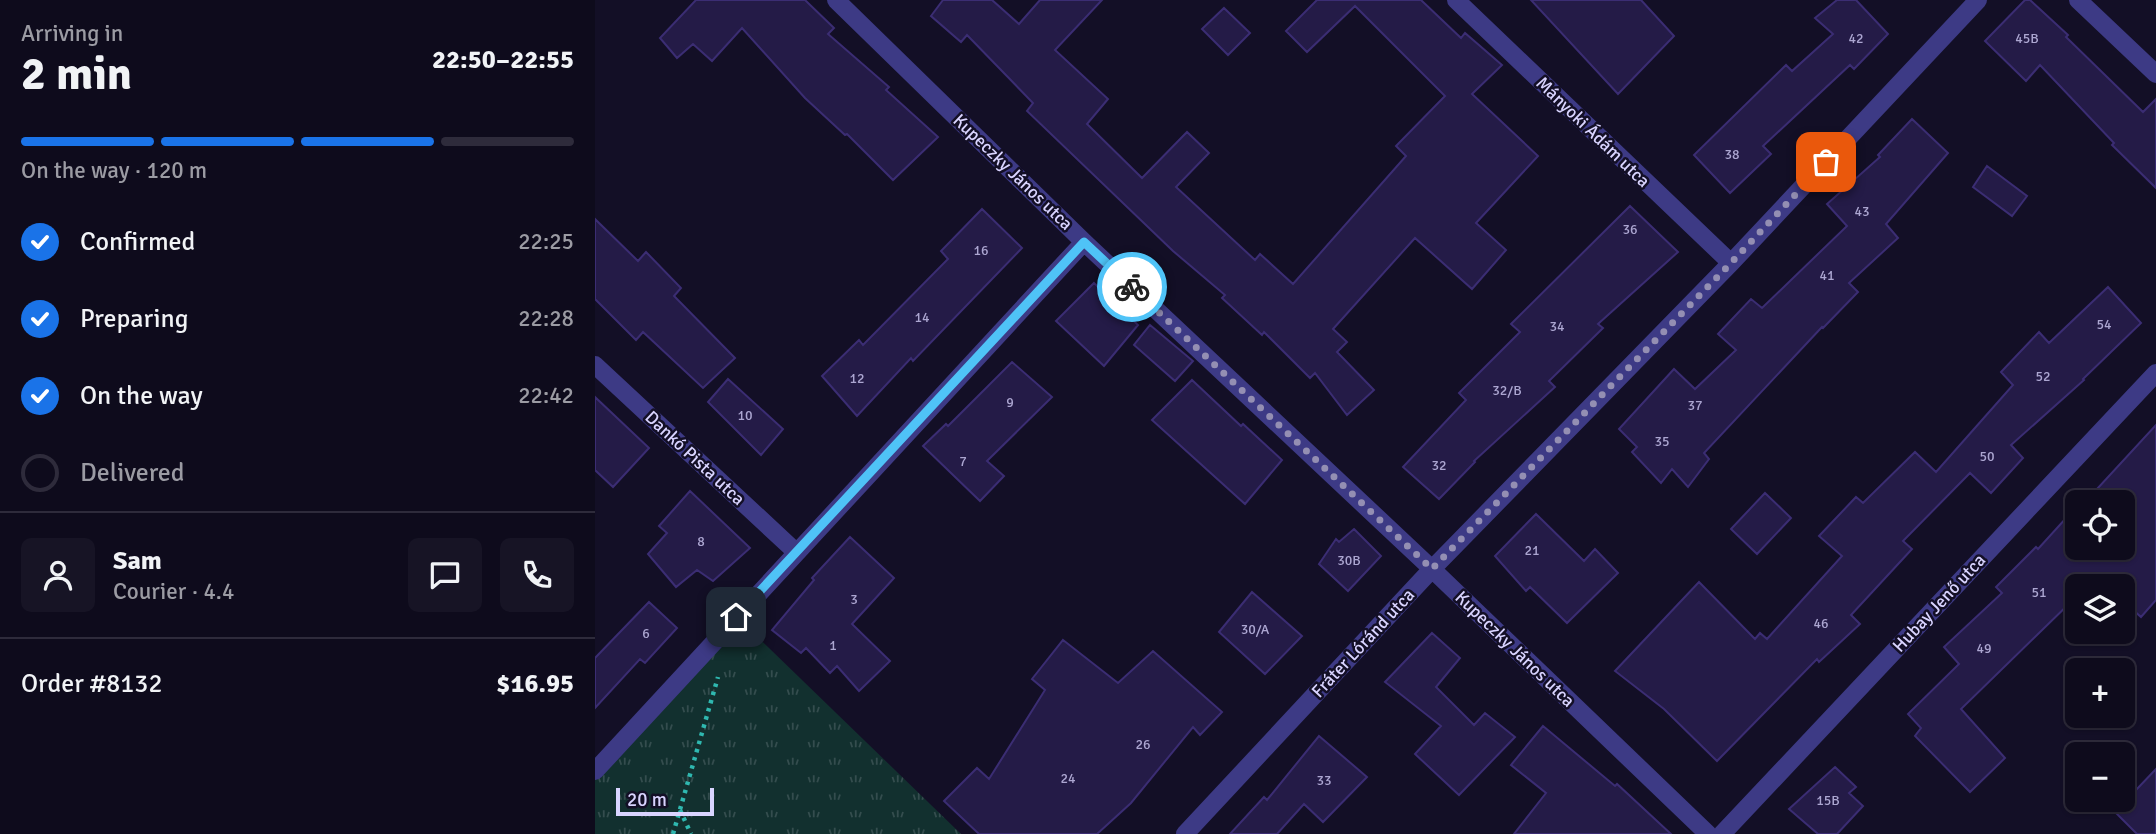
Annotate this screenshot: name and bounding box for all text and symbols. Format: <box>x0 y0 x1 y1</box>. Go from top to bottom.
text: Arriving in <box>21 19 123 48</box>
house number: 42 <box>1848 30 1864 47</box>
house number: 45B <box>2015 30 2039 47</box>
text: 22:50–22:55 <box>432 44 574 76</box>
text: 2 min <box>21 46 132 102</box>
street label: Mányoki Ádám utca <box>1531 72 1655 192</box>
street label: Kupeczky János utca <box>949 109 1077 235</box>
pin <box>1796 132 1856 192</box>
icon: bag <box>1807 143 1845 181</box>
house number: 38 <box>1724 146 1740 163</box>
text: On the way · 120 m <box>21 156 207 185</box>
house number: 43 <box>1854 203 1870 220</box>
house number: 36 <box>1622 221 1638 238</box>
icon: check <box>21 223 59 261</box>
text: Confirmed <box>80 226 195 258</box>
text: 22:25 <box>518 227 574 256</box>
house number: 16 <box>973 242 989 259</box>
courier <box>1097 252 1167 322</box>
house number: 41 <box>1819 267 1835 284</box>
icon: bike <box>1113 268 1151 306</box>
icon: check <box>21 300 59 338</box>
text: Preparing <box>80 303 188 335</box>
text: 22:28 <box>518 304 574 333</box>
house number: 14 <box>914 309 930 326</box>
house number: 54 <box>2096 316 2112 333</box>
house number: 34 <box>1549 318 1565 335</box>
house number: 52 <box>2035 368 2051 385</box>
house number: 12 <box>849 370 865 387</box>
icon: check <box>21 377 59 415</box>
text: On the way <box>80 380 203 412</box>
text: 22:42 <box>518 381 574 410</box>
house number: 32/B <box>1492 382 1522 399</box>
house number: 9 <box>1006 394 1014 411</box>
house number: 37 <box>1687 397 1703 414</box>
street label: Dankó Pista utca <box>641 406 749 510</box>
house number: 10 <box>737 407 753 424</box>
house number: 35 <box>1654 433 1670 450</box>
house number: 50 <box>1979 448 1995 465</box>
house number: 7 <box>959 453 967 470</box>
text: Delivered <box>80 457 185 489</box>
house number: 32 <box>1431 457 1447 474</box>
map controls <box>2065 490 2135 812</box>
button: locate <box>2065 490 2135 560</box>
house number: 8 <box>697 533 705 550</box>
button: person <box>21 538 95 612</box>
button: chat <box>408 538 482 612</box>
button: phone <box>500 538 574 612</box>
house number: 21 <box>1524 542 1540 559</box>
text: Sam <box>113 545 162 577</box>
street label: Hubay Jenő utca <box>1888 549 1990 657</box>
house number: 30B <box>1337 552 1361 569</box>
button: layers <box>2065 574 2135 644</box>
text: Courier · 4.4 <box>113 577 234 606</box>
street label: Fráter Lóránd utca <box>1307 584 1419 702</box>
house number: 51 <box>2031 584 2047 601</box>
street label: Kupeczky János utca <box>1451 586 1579 712</box>
pin <box>706 587 766 647</box>
house number: 3 <box>850 591 858 608</box>
icon: home <box>717 598 755 636</box>
house number: 46 <box>1813 615 1829 632</box>
house number: 30/A <box>1241 621 1270 638</box>
house number: 6 <box>642 625 650 642</box>
house number: 1 <box>829 637 837 654</box>
house number: 49 <box>1976 640 1992 657</box>
button: + <box>2065 658 2135 728</box>
text: Order #8132 <box>21 668 162 700</box>
text: $16.95 <box>496 668 574 700</box>
house number: 26 <box>1135 736 1151 753</box>
button: − <box>2065 742 2135 812</box>
house number: 24 <box>1060 770 1076 787</box>
house number: 33 <box>1316 772 1332 789</box>
scale bar <box>616 785 714 817</box>
text: 20 m <box>627 788 667 812</box>
house number: 15B <box>1816 792 1840 809</box>

